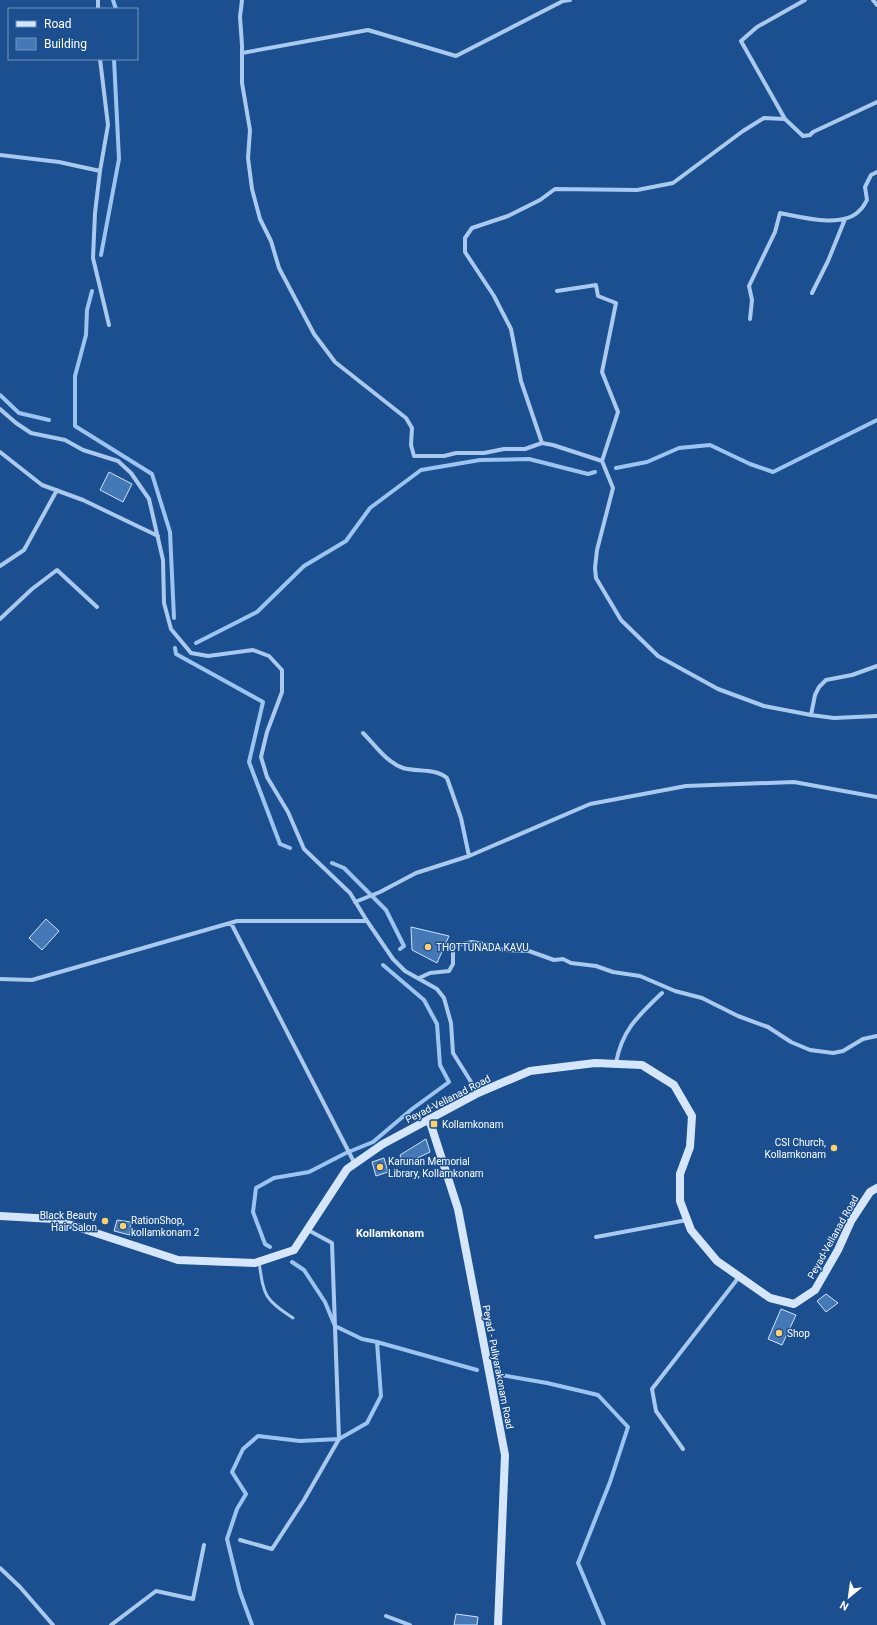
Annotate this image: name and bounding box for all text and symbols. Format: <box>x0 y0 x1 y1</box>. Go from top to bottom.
legend <box>8 8 138 60</box>
text: Road <box>44 17 72 31</box>
text: Building <box>44 37 87 51</box>
marker: THOTTUNADA KAVU <box>423 942 433 952</box>
place label: THOTTUNADA KAVU <box>436 942 529 953</box>
street label: Peyad-Vellanad Road <box>404 1073 492 1125</box>
marker: Kollamkonam <box>429 1119 439 1129</box>
place label: Kollamkonam <box>442 1119 504 1130</box>
place label: CSI Church, Kollamkonam <box>765 1137 826 1160</box>
marker: CSI Church, Kollamkonam <box>829 1143 839 1153</box>
place label: Karunan Memorial Library, Kollamkonam <box>388 1156 484 1179</box>
marker: Karunan Memorial Library, Kollamkonam <box>375 1162 385 1172</box>
street label: Peyad-Vellanad Road <box>805 1193 861 1281</box>
place label: Black Beauty Hair Salon <box>40 1210 97 1233</box>
place label: RationShop, kollamkonam 2 <box>131 1215 200 1238</box>
marker: Black Beauty Hair Salon <box>100 1216 110 1226</box>
marker: RationShop, kollamkonam 2 <box>118 1221 128 1231</box>
district label: Kollamkonam <box>356 1227 424 1240</box>
street label: Peyad - Puliyarakonam Road <box>481 1304 515 1430</box>
marker: Shop <box>774 1328 784 1338</box>
place label: Shop <box>787 1328 810 1339</box>
north arrow <box>829 1577 869 1617</box>
text: N <box>838 1598 851 1613</box>

